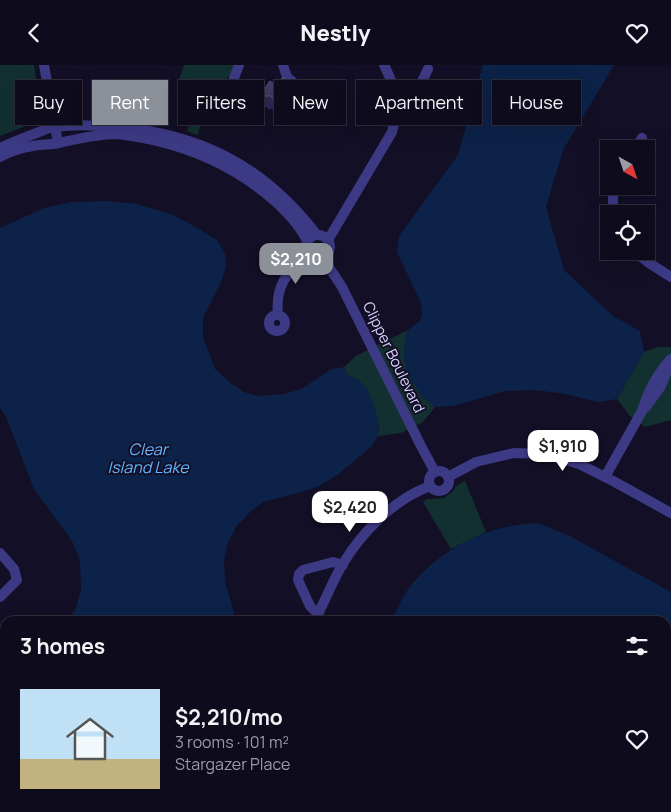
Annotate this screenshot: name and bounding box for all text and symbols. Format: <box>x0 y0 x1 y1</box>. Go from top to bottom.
text: Nestly <box>300 18 371 48</box>
icon: back <box>20 19 48 47</box>
icon: heart <box>623 19 651 47</box>
chip: Buy <box>15 80 82 125</box>
chip: Rent <box>92 80 168 125</box>
chip: Filters <box>178 80 264 125</box>
chip: New <box>274 80 346 125</box>
chip: Apartment <box>356 80 482 125</box>
chip: House <box>492 80 581 125</box>
north arrow <box>600 140 655 195</box>
map controls <box>600 140 655 260</box>
button: locate <box>600 205 655 260</box>
pin: $2,210 <box>255 243 337 285</box>
text: $2,210 <box>270 248 322 270</box>
street label: Clipper Boulevard <box>358 298 430 416</box>
pin: $1,910 <box>522 429 604 472</box>
text: $1,910 <box>539 435 587 457</box>
water label: Clear Island Lake <box>107 438 190 478</box>
pin: $2,420 <box>309 491 391 533</box>
text: $2,420 <box>323 496 377 518</box>
text: 3 homes <box>20 632 105 660</box>
icon: filters <box>623 632 651 660</box>
text: $2,210/mo <box>175 703 283 731</box>
icon: home <box>60 709 120 769</box>
icon: heart <box>623 725 651 753</box>
text: 3 rooms · 101 m² <box>175 731 289 753</box>
text: Stargazer Place <box>175 753 290 775</box>

